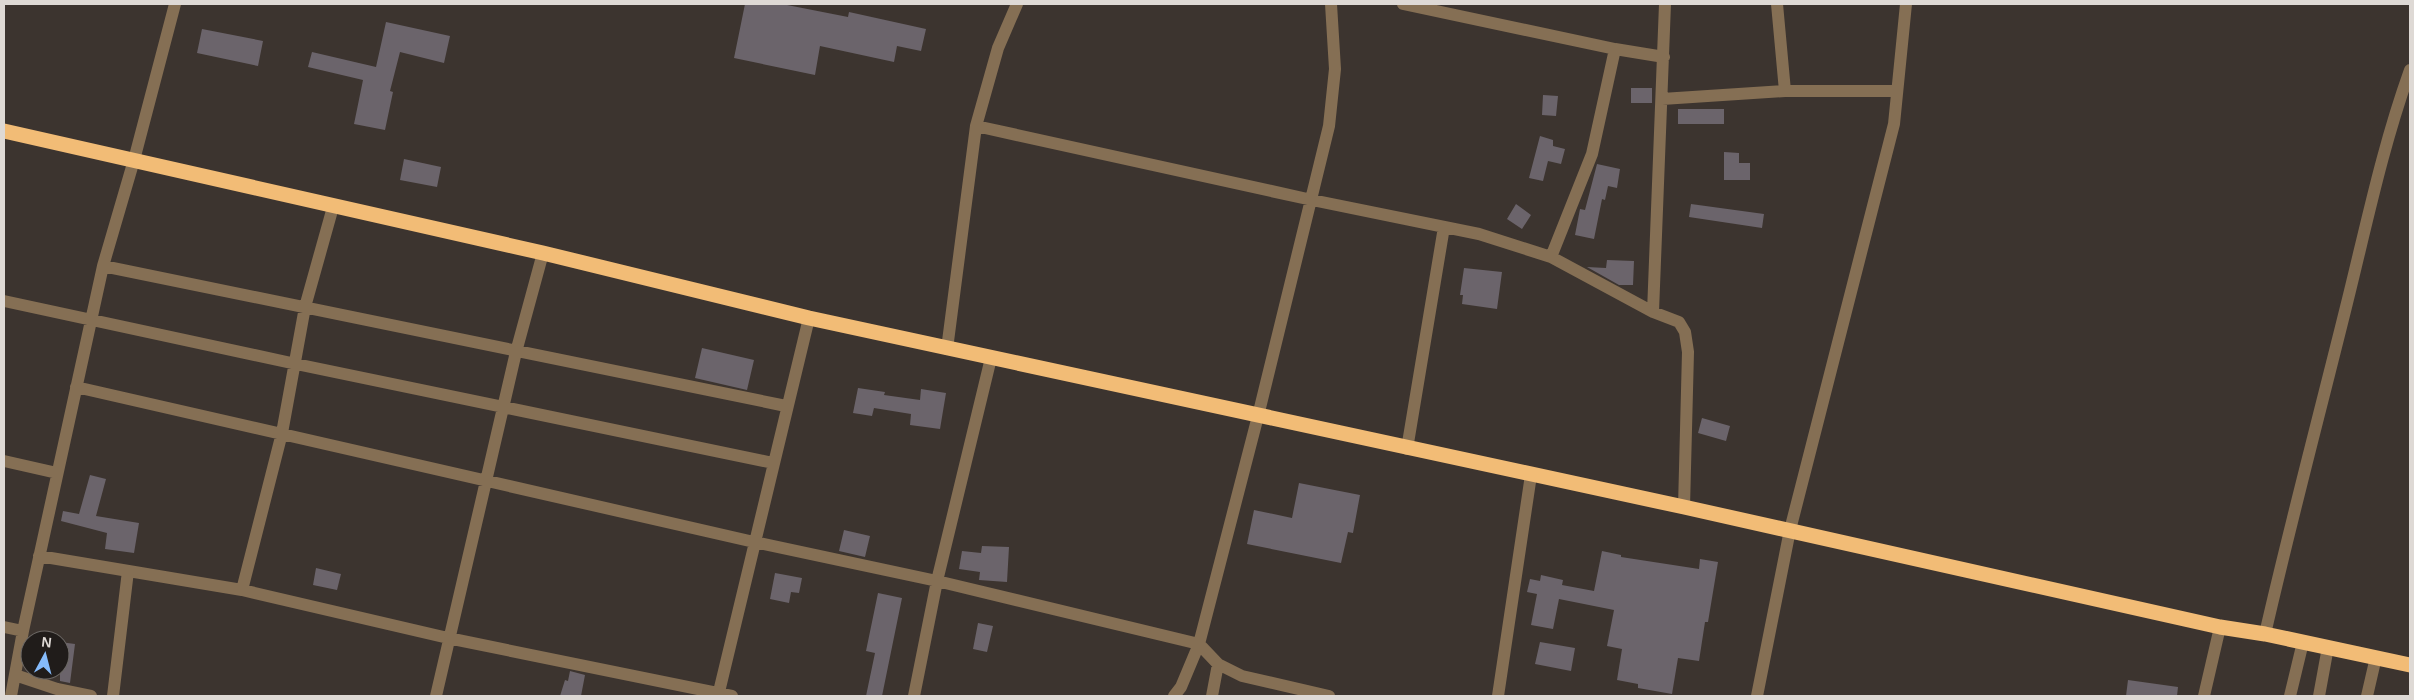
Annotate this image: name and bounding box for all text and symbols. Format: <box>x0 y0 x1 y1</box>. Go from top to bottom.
north arrow <box>20 630 70 680</box>
text: N <box>41 634 53 651</box>

